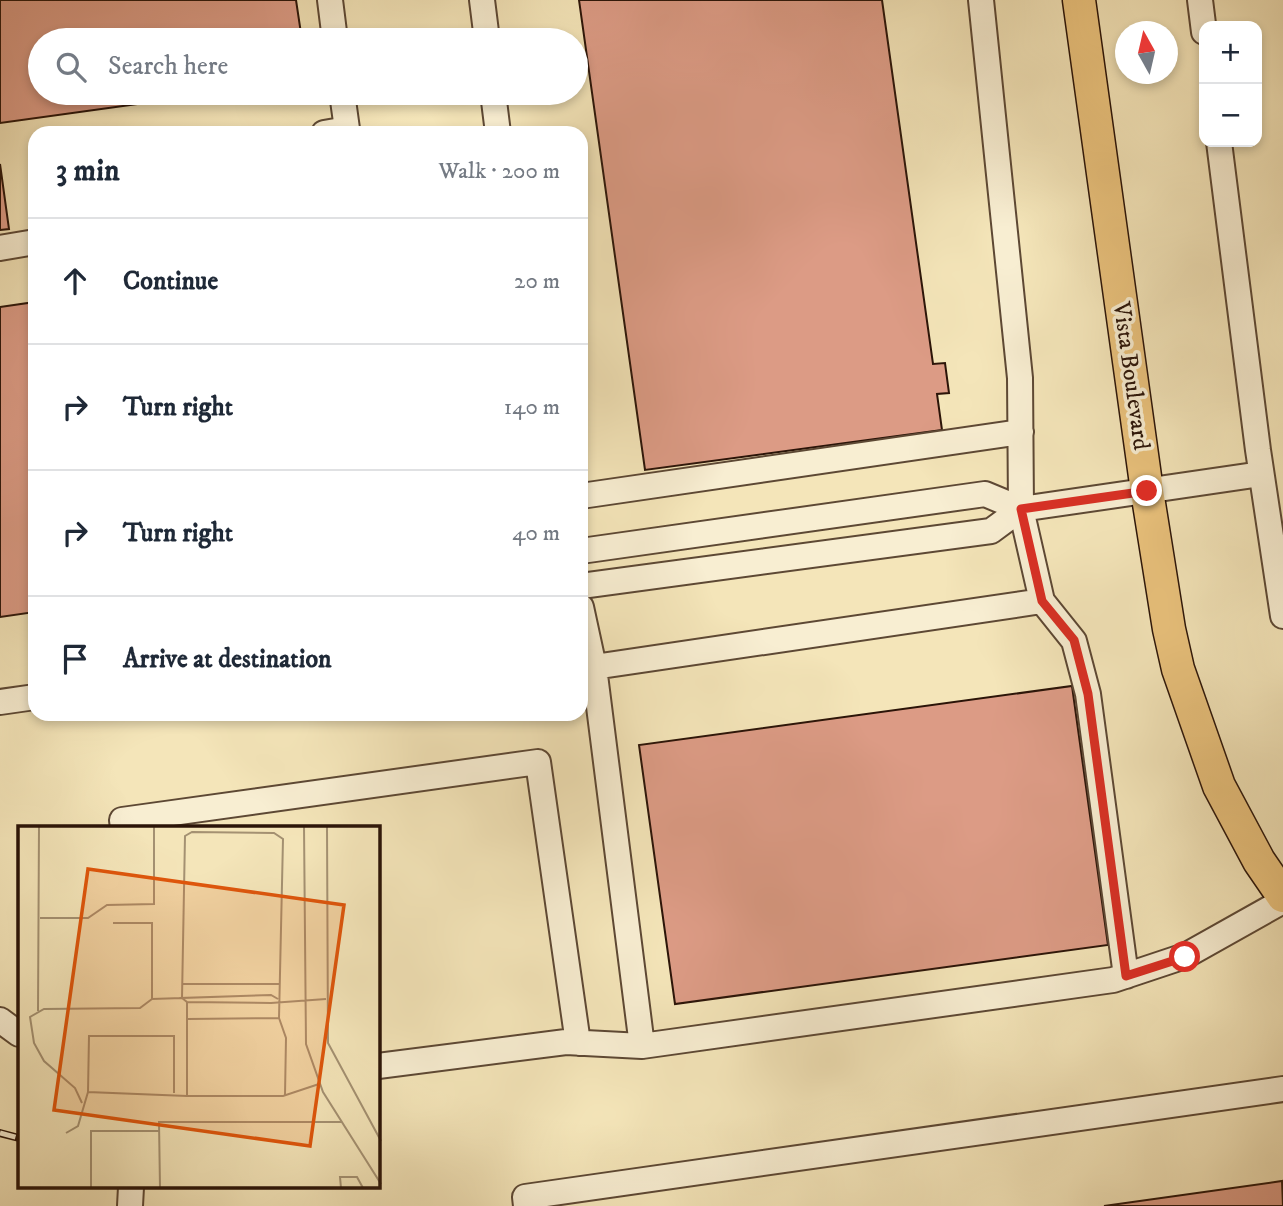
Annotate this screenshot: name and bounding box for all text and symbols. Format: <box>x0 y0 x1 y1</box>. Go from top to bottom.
north arrow <box>1115 21 1178 84</box>
map controls <box>1199 21 1262 147</box>
button: + <box>1199 21 1262 84</box>
search box <box>28 28 588 105</box>
icon: search <box>52 48 90 86</box>
text: Search here <box>108 50 228 83</box>
button: − <box>1199 84 1262 147</box>
text: 3 min <box>56 153 120 190</box>
text: Walk · 200 m <box>439 157 560 186</box>
icon: ahead <box>56 262 94 300</box>
text: Continue <box>123 265 218 298</box>
text: 20 m <box>514 267 560 296</box>
street label: Vista Boulevard <box>1106 299 1156 452</box>
icon: right <box>56 388 94 426</box>
text: Turn right <box>123 391 233 424</box>
text: 140 m <box>504 393 560 422</box>
route end <box>1131 475 1162 506</box>
icon: right <box>56 514 94 552</box>
text: Turn right <box>123 517 233 550</box>
text: 40 m <box>512 519 560 548</box>
icon: arrive <box>56 640 94 678</box>
text: Arrive at destination <box>123 643 332 676</box>
inset map <box>18 826 380 1188</box>
route start <box>1169 941 1200 972</box>

